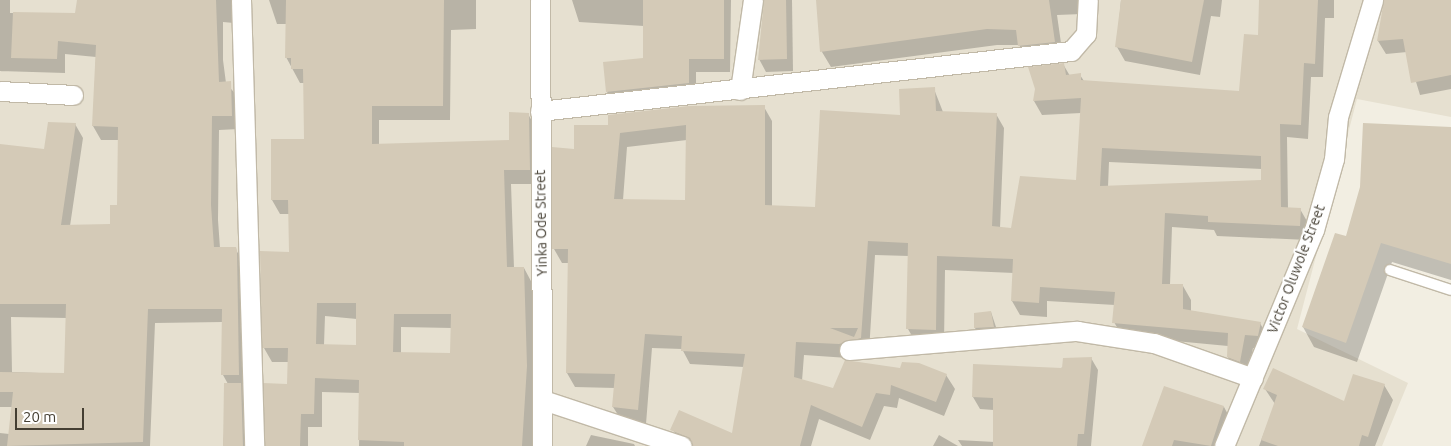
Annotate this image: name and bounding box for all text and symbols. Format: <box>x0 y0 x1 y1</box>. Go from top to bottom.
street label: Yinka Ode Street <box>532 170 550 276</box>
street label: Victor Oluwole Street <box>1264 202 1328 336</box>
scale bar <box>18 398 86 430</box>
text: 20 m <box>23 408 56 425</box>

